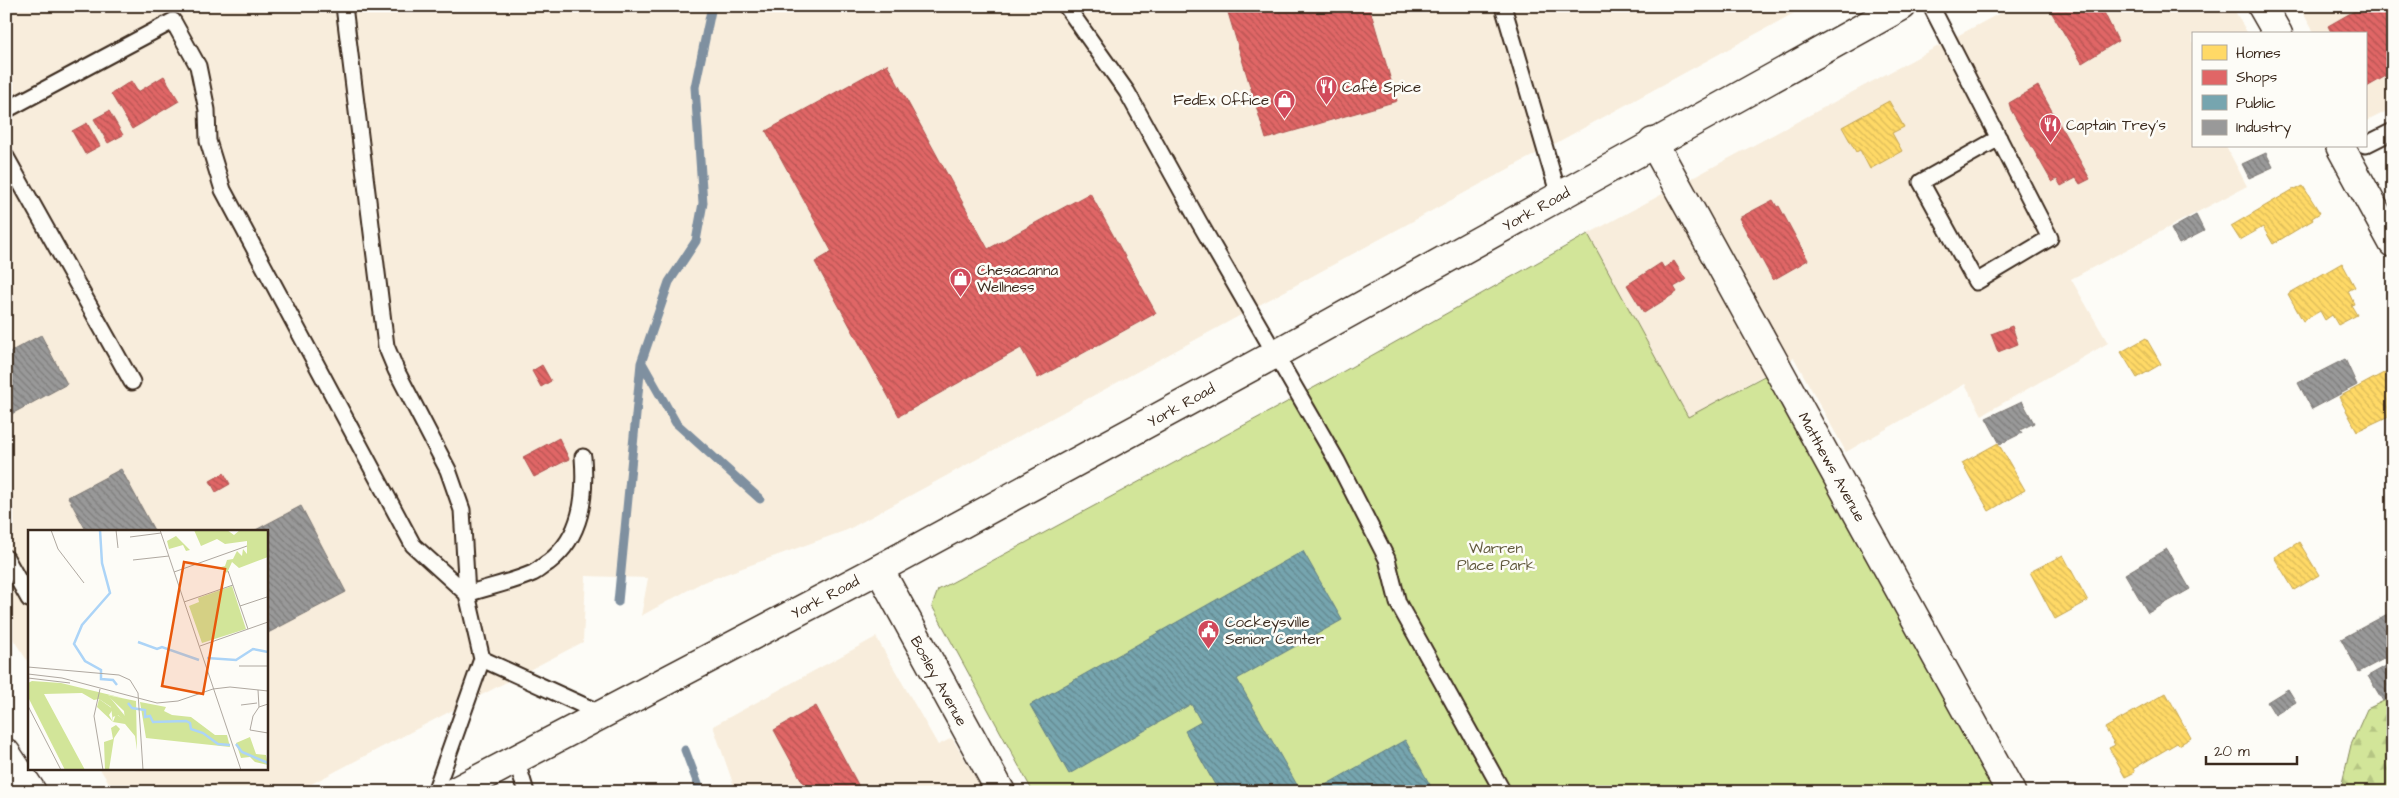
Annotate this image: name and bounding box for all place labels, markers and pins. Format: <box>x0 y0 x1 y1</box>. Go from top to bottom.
restaurant icon: Café Spice <box>1314 75 1338 106</box>
place label: Café Spice <box>1342 77 1421 98</box>
shop icon: FedEx Office <box>1273 88 1297 119</box>
place label: FedEx Office <box>1173 90 1269 111</box>
restaurant icon: Captain Trey's <box>2038 113 2062 144</box>
place label: Captain Trey's <box>2066 115 2166 137</box>
place label: Chesacanna Wellness <box>977 260 1058 298</box>
shop icon: Chesacanna Wellness <box>949 267 973 298</box>
place label: Cockeysville Senior Center <box>1225 612 1324 650</box>
public building icon: Cockeysville Senior Center <box>1197 619 1221 650</box>

